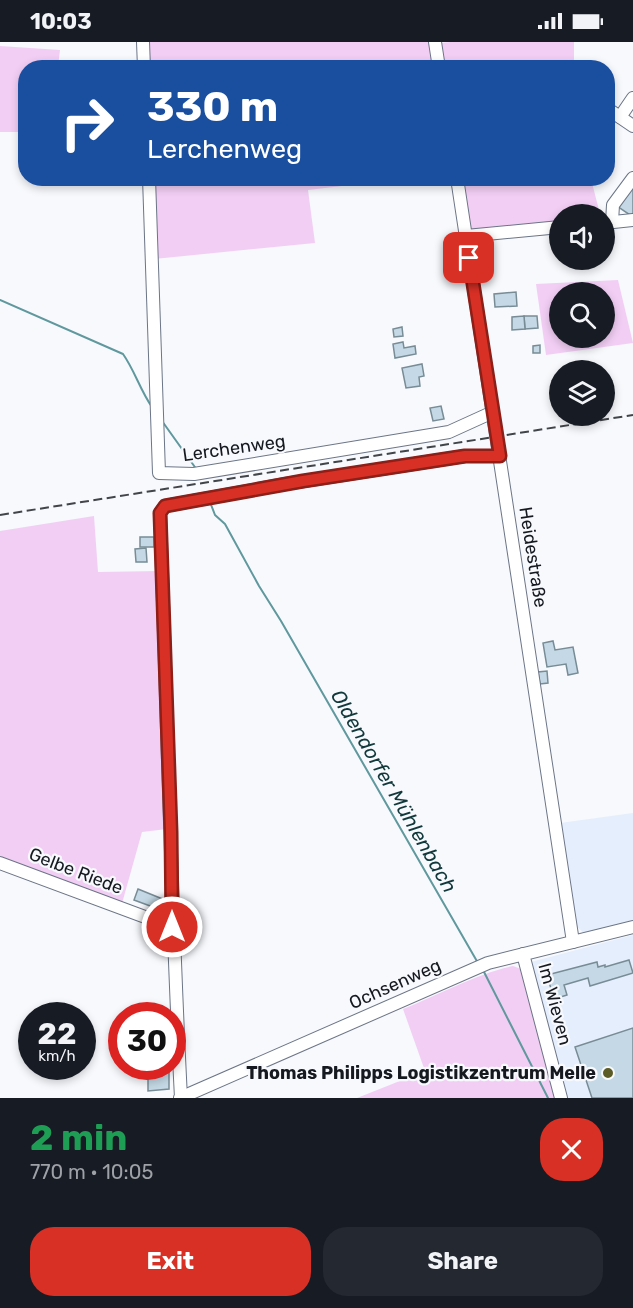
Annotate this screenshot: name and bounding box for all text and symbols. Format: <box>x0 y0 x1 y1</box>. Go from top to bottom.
text: 10:03 <box>30 8 92 35</box>
text: 330 m <box>147 82 278 132</box>
icon: right <box>48 84 126 162</box>
text: Lerchenweg <box>147 133 302 165</box>
map controls <box>549 204 615 426</box>
button: sound <box>549 204 615 270</box>
pin <box>443 232 494 283</box>
icon: arrive <box>452 241 485 274</box>
button: search <box>549 282 615 348</box>
button: layers <box>549 360 615 426</box>
street label: Lerchenweg <box>181 430 287 466</box>
street label: Heidestraße <box>514 505 552 609</box>
water label: Oldendorfer Mühlenbach <box>326 685 462 897</box>
street label: Gelbe Riede <box>26 843 126 899</box>
position arrow <box>140 895 204 959</box>
street label: Ochsenweg <box>346 954 444 1014</box>
street label: Im Wieven <box>533 960 577 1048</box>
speed limit sign: 30 <box>108 1002 186 1080</box>
text: 22 <box>38 1016 77 1052</box>
text: km/h <box>38 1047 76 1065</box>
place label: Thomas Philipps Logistikzentrum Melle <box>246 1062 596 1084</box>
marker: Thomas Philipps Logistikzentrum Melle <box>601 1066 615 1080</box>
text: 2 min <box>30 1116 128 1159</box>
button: close <box>540 1118 603 1181</box>
text: 770 m · 10:05 <box>30 1160 153 1184</box>
button: Exit <box>30 1227 311 1296</box>
button: Share <box>323 1227 603 1296</box>

